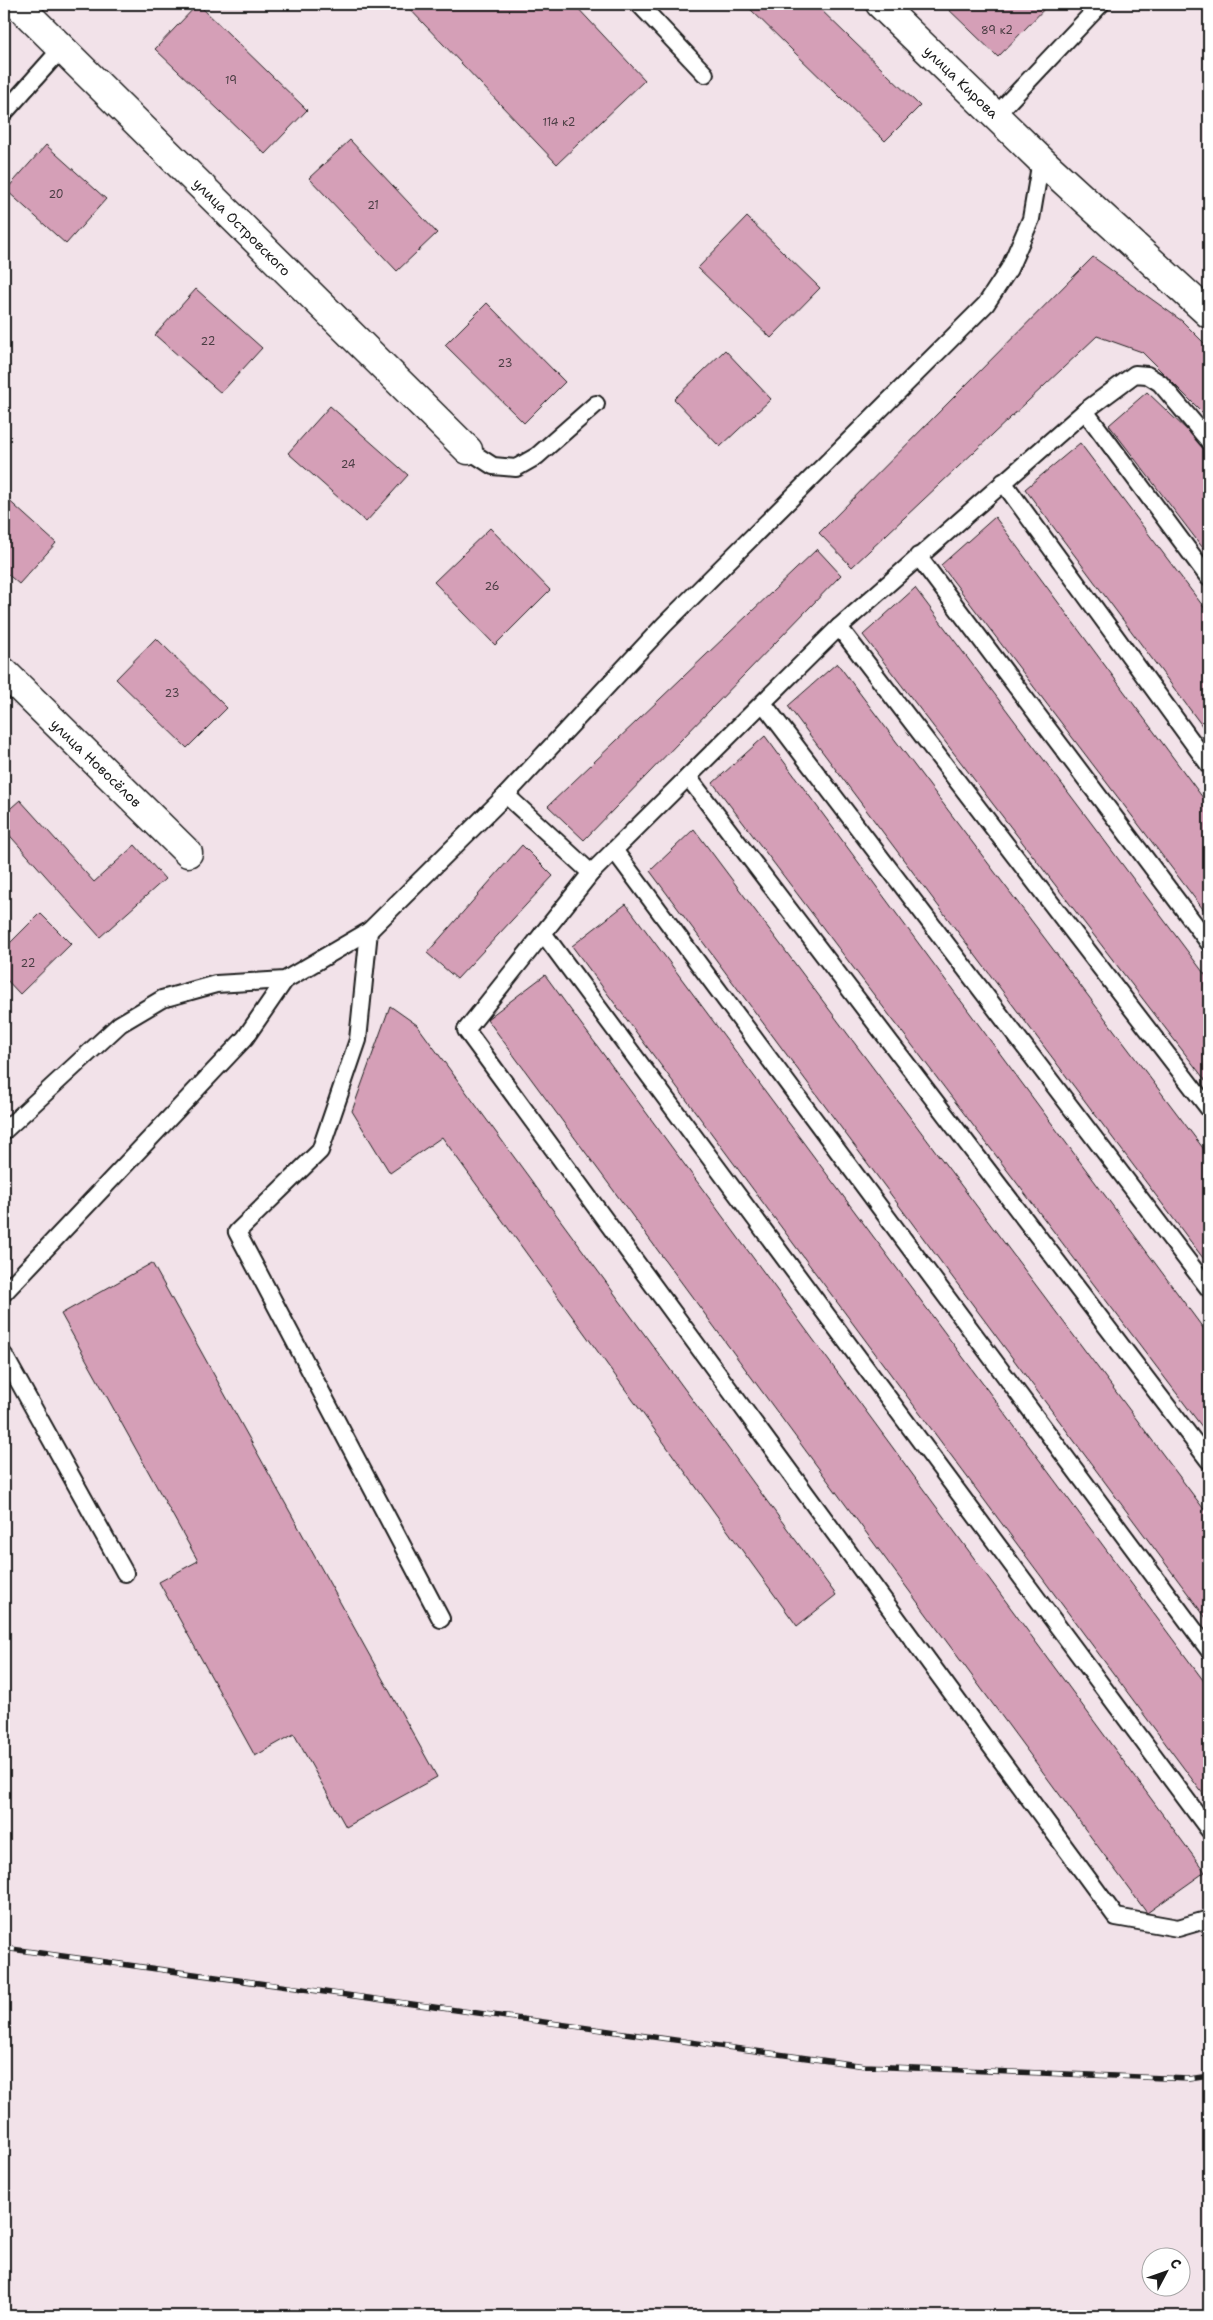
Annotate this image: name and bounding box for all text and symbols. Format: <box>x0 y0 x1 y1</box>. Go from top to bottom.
house number: 89 к2 <box>981 23 1013 38</box>
street label: улица Кирова <box>920 42 1002 122</box>
house number: 19 <box>225 73 237 88</box>
house number: 114 к2 <box>542 115 576 130</box>
street label: улица Островского <box>189 174 295 280</box>
house number: 20 <box>48 187 64 202</box>
house number: 21 <box>367 198 379 213</box>
house number: 22 <box>201 334 215 349</box>
house number: 23 <box>498 356 512 371</box>
house number: 24 <box>341 457 356 472</box>
house number: 26 <box>485 579 499 594</box>
house number: 23 <box>165 686 179 701</box>
street label: улица Новосёлов <box>47 715 145 811</box>
house number: 22 <box>21 956 35 971</box>
north arrow <box>1140 2248 1190 2298</box>
text: С <box>1166 2254 1185 2273</box>

